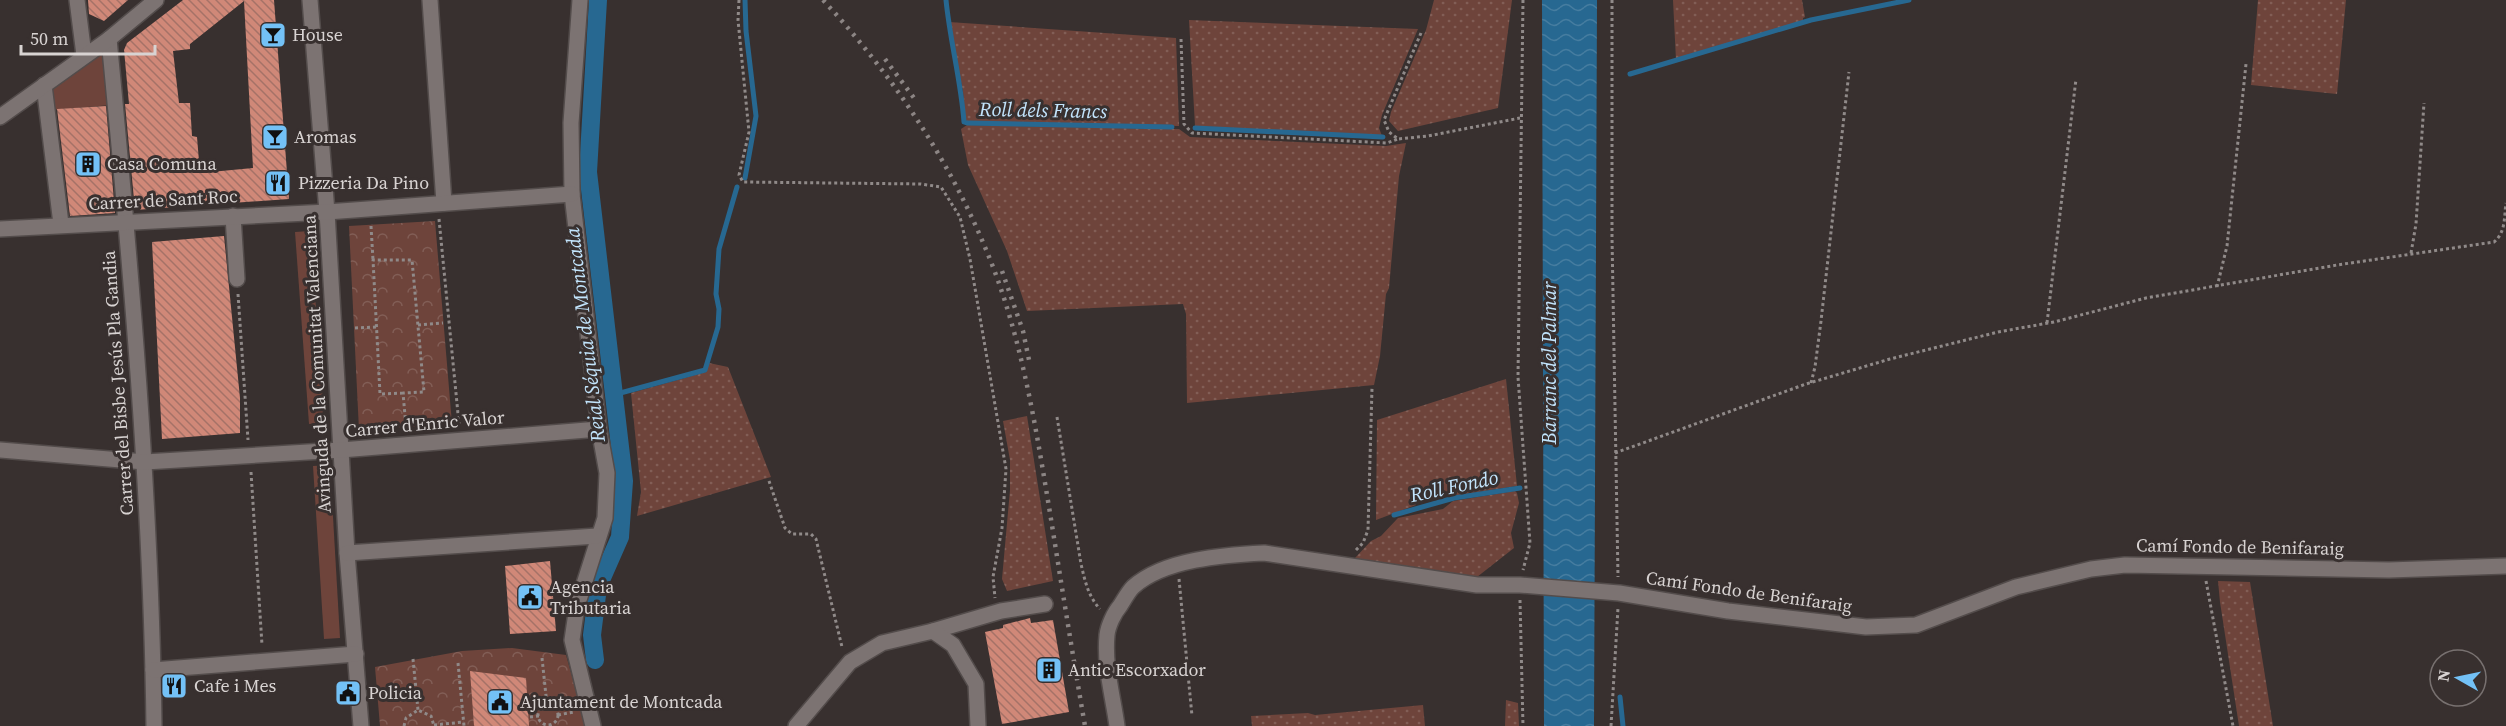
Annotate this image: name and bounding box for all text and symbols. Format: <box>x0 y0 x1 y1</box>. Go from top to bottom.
scale bar <box>21 18 154 56</box>
bar icon: House <box>258 20 288 50</box>
place label: House <box>292 22 343 47</box>
text: 50 m <box>30 26 68 51</box>
water label: Roll dels Francs <box>978 95 1108 125</box>
bar icon: Aromas <box>260 122 290 152</box>
place label: Aromas <box>294 124 357 149</box>
building icon: Casa Comuna <box>73 149 103 179</box>
place label: Casa Comuna <box>107 151 217 176</box>
restaurant icon: Pizzeria Da Pino <box>263 168 293 198</box>
place label: Pizzeria Da Pino <box>298 170 429 195</box>
street label: Carrer de Sant Roc <box>88 183 238 216</box>
street label: Avinguda de la Comunitat Valenciana <box>296 213 337 514</box>
water label: Reial Séquia de Montcada <box>558 226 612 445</box>
street label: Carrer del Bisbe Jesús Pla Gandia <box>96 249 139 516</box>
water label: Barranc del Palmar <box>1535 281 1563 445</box>
street label: Carrer d'Enric Valor <box>344 404 506 443</box>
water label: Roll Fondo <box>1406 463 1501 509</box>
street label: Camí Fondo de Benifaraig <box>2136 532 2344 561</box>
street label: Camí Fondo de Benifaraig <box>1644 565 1854 618</box>
place label: Agencia Tributaria <box>550 574 632 620</box>
public building icon: Agencia Tributaria <box>515 582 545 612</box>
north arrow <box>2428 648 2488 708</box>
building icon: Antic Escorxador <box>1034 655 1064 685</box>
place label: Antic Escorxador <box>1068 657 1206 682</box>
text: N <box>2431 668 2455 683</box>
restaurant icon: Cafe i Mes <box>159 671 189 701</box>
place label: Cafe i Mes <box>194 673 277 698</box>
public building icon: Policia <box>333 678 363 708</box>
place label: Policia <box>368 680 423 705</box>
public building icon: Ajuntament de Montcada <box>485 687 515 717</box>
place label: Ajuntament de Montcada <box>520 689 723 714</box>

